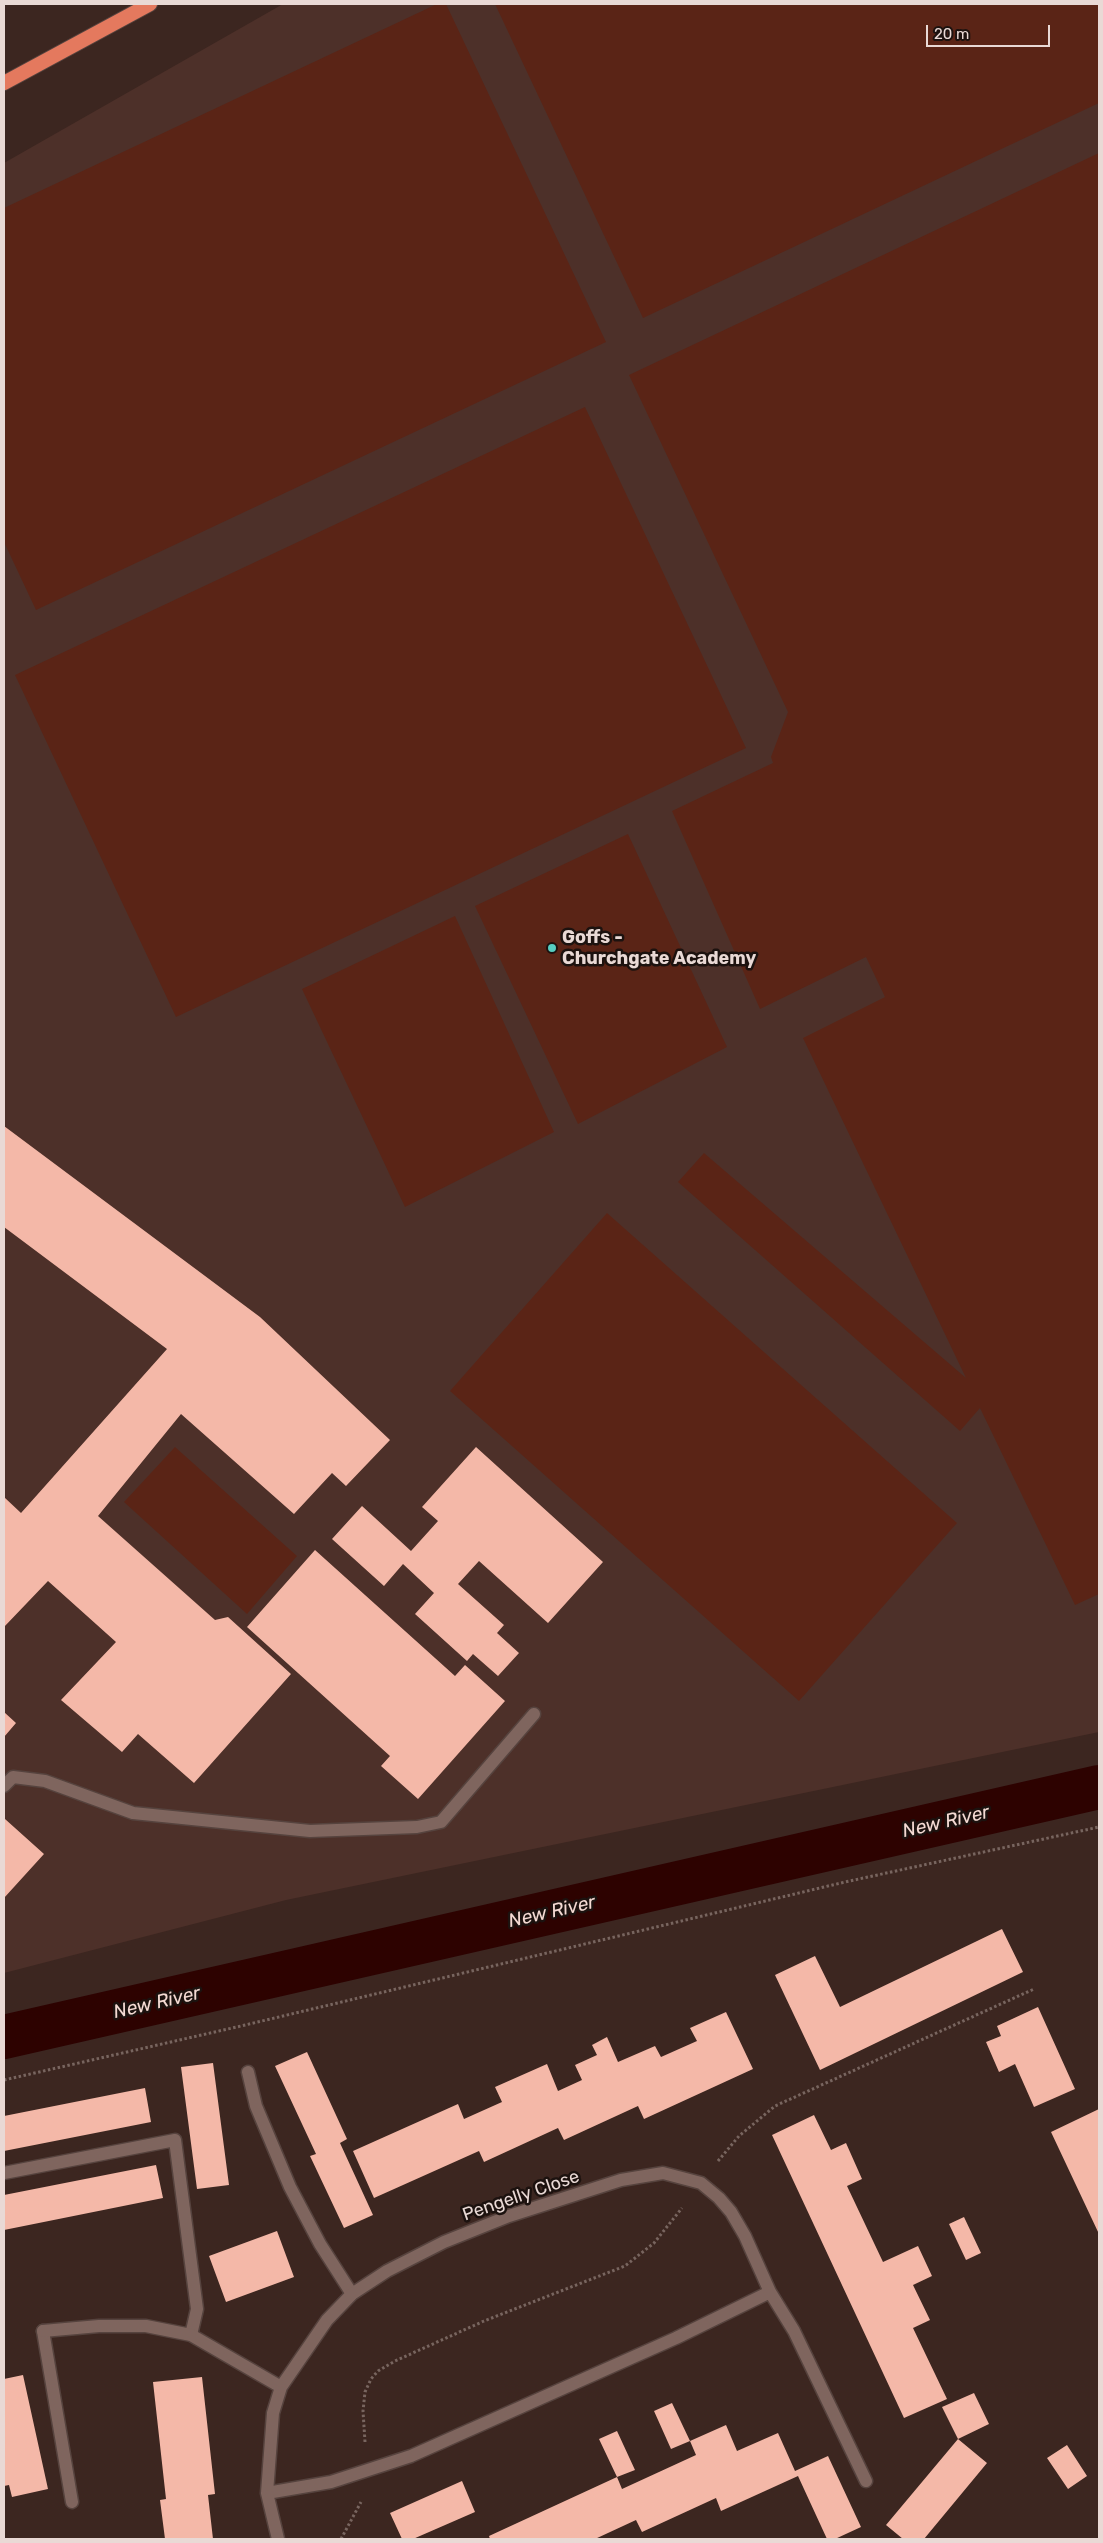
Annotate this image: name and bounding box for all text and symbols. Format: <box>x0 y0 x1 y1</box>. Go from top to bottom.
scale bar <box>928 15 1052 47</box>
text: 20 m <box>934 25 969 43</box>
place label: Goffs - Churchgate Academy <box>562 927 756 970</box>
marker: Goffs - Churchgate Academy <box>546 942 558 954</box>
water label: New River <box>900 1801 992 1843</box>
water label: New River <box>506 1891 598 1933</box>
water label: New River <box>111 1982 203 2024</box>
street label: Pengelly Close <box>460 2166 582 2226</box>

